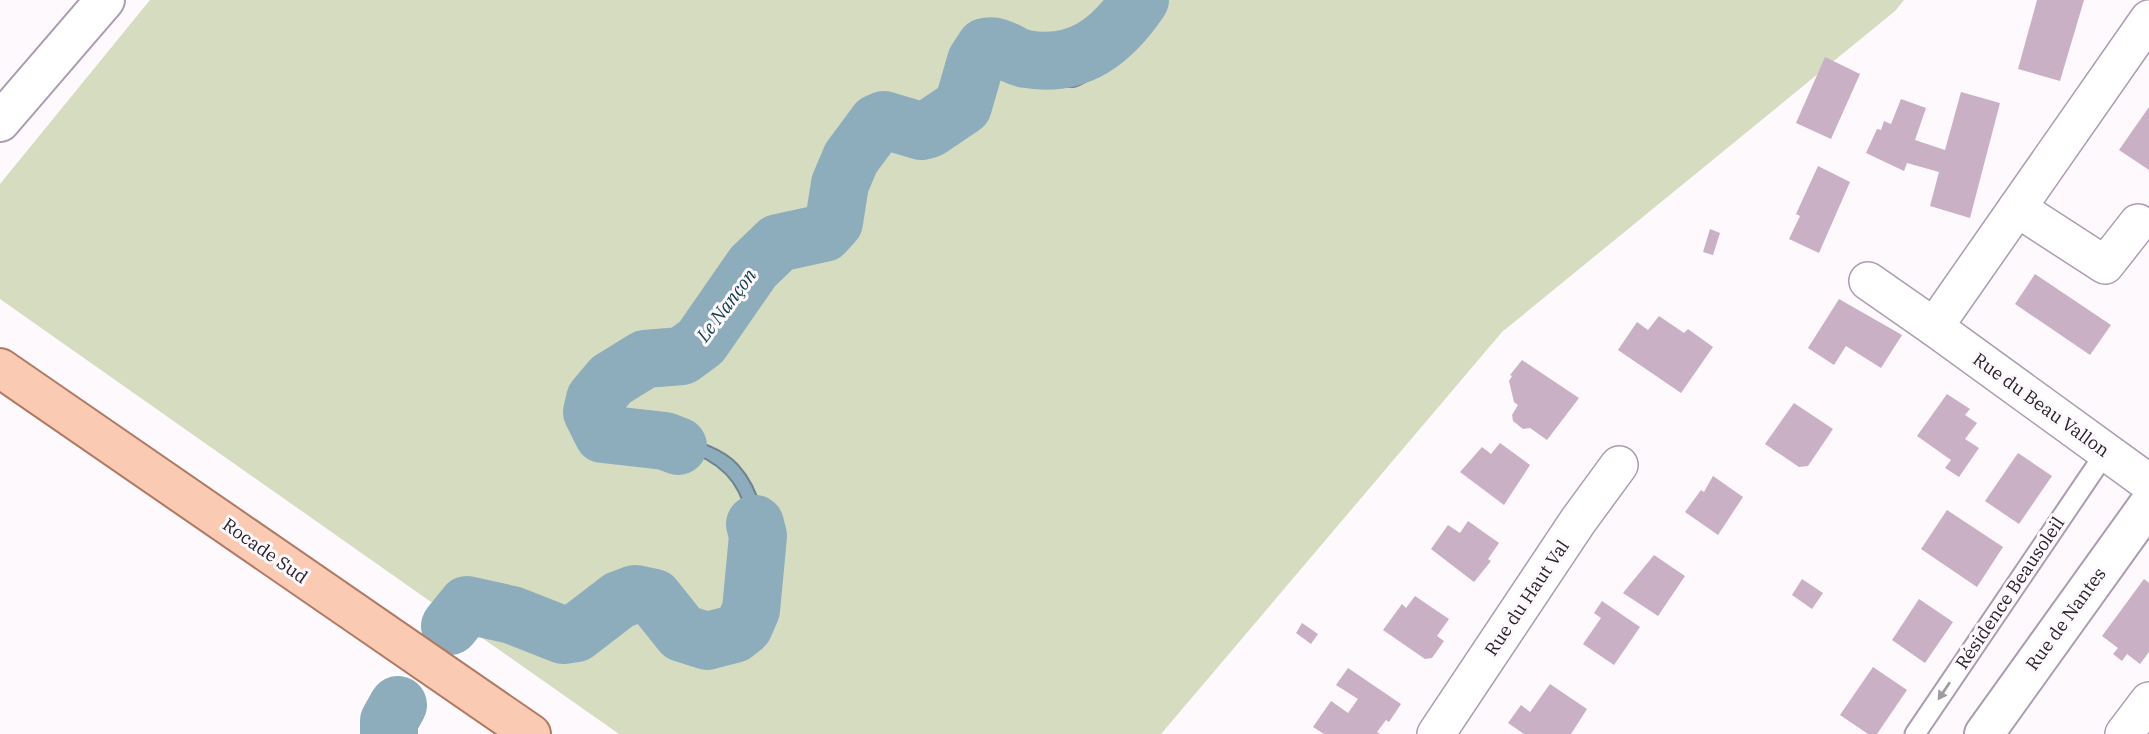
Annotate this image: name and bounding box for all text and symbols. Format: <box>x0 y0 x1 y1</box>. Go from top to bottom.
water label: Le Nançon <box>690 264 761 347</box>
street label: Rue du Beau Vallon <box>1968 347 2114 462</box>
street label: Résidence Beausoleil <box>1950 512 2069 673</box>
street label: Rocade Sud <box>218 513 312 588</box>
street label: Rue du Haut Val <box>1479 535 1574 660</box>
street label: Rue de Nantes <box>2021 563 2111 675</box>
one-way arrow <box>1937 681 1950 701</box>

